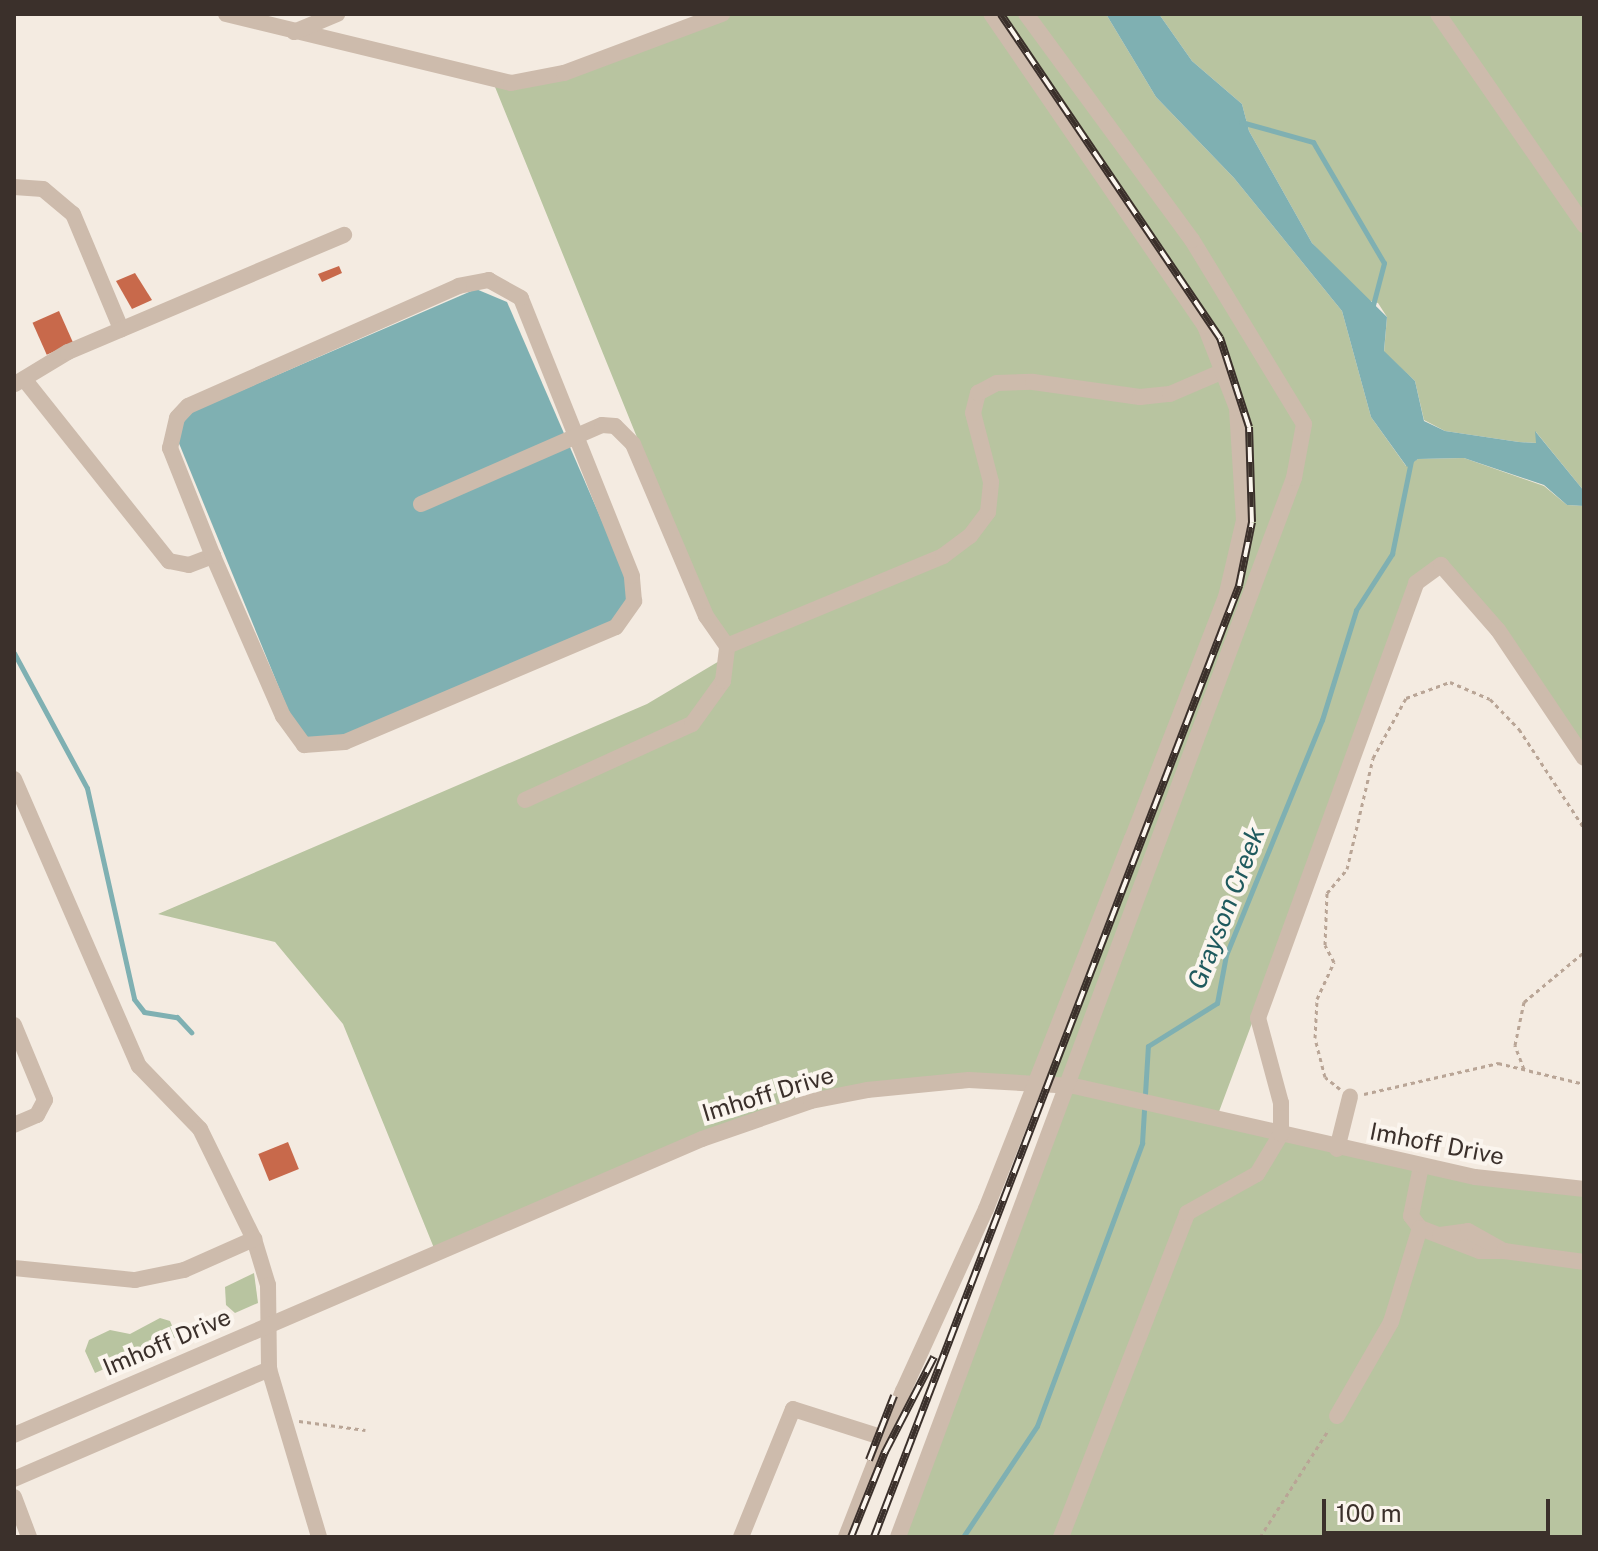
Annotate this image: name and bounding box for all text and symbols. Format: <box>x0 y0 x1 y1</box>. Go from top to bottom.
water label: Grayson Creek <box>1181 823 1271 993</box>
street label: Imhoff Drive <box>699 1060 837 1128</box>
street label: Imhoff Drive <box>1367 1117 1507 1171</box>
street label: Imhoff Drive <box>99 1302 235 1382</box>
scale bar <box>1326 1483 1554 1533</box>
text: 100 m <box>1336 1499 1402 1527</box>

